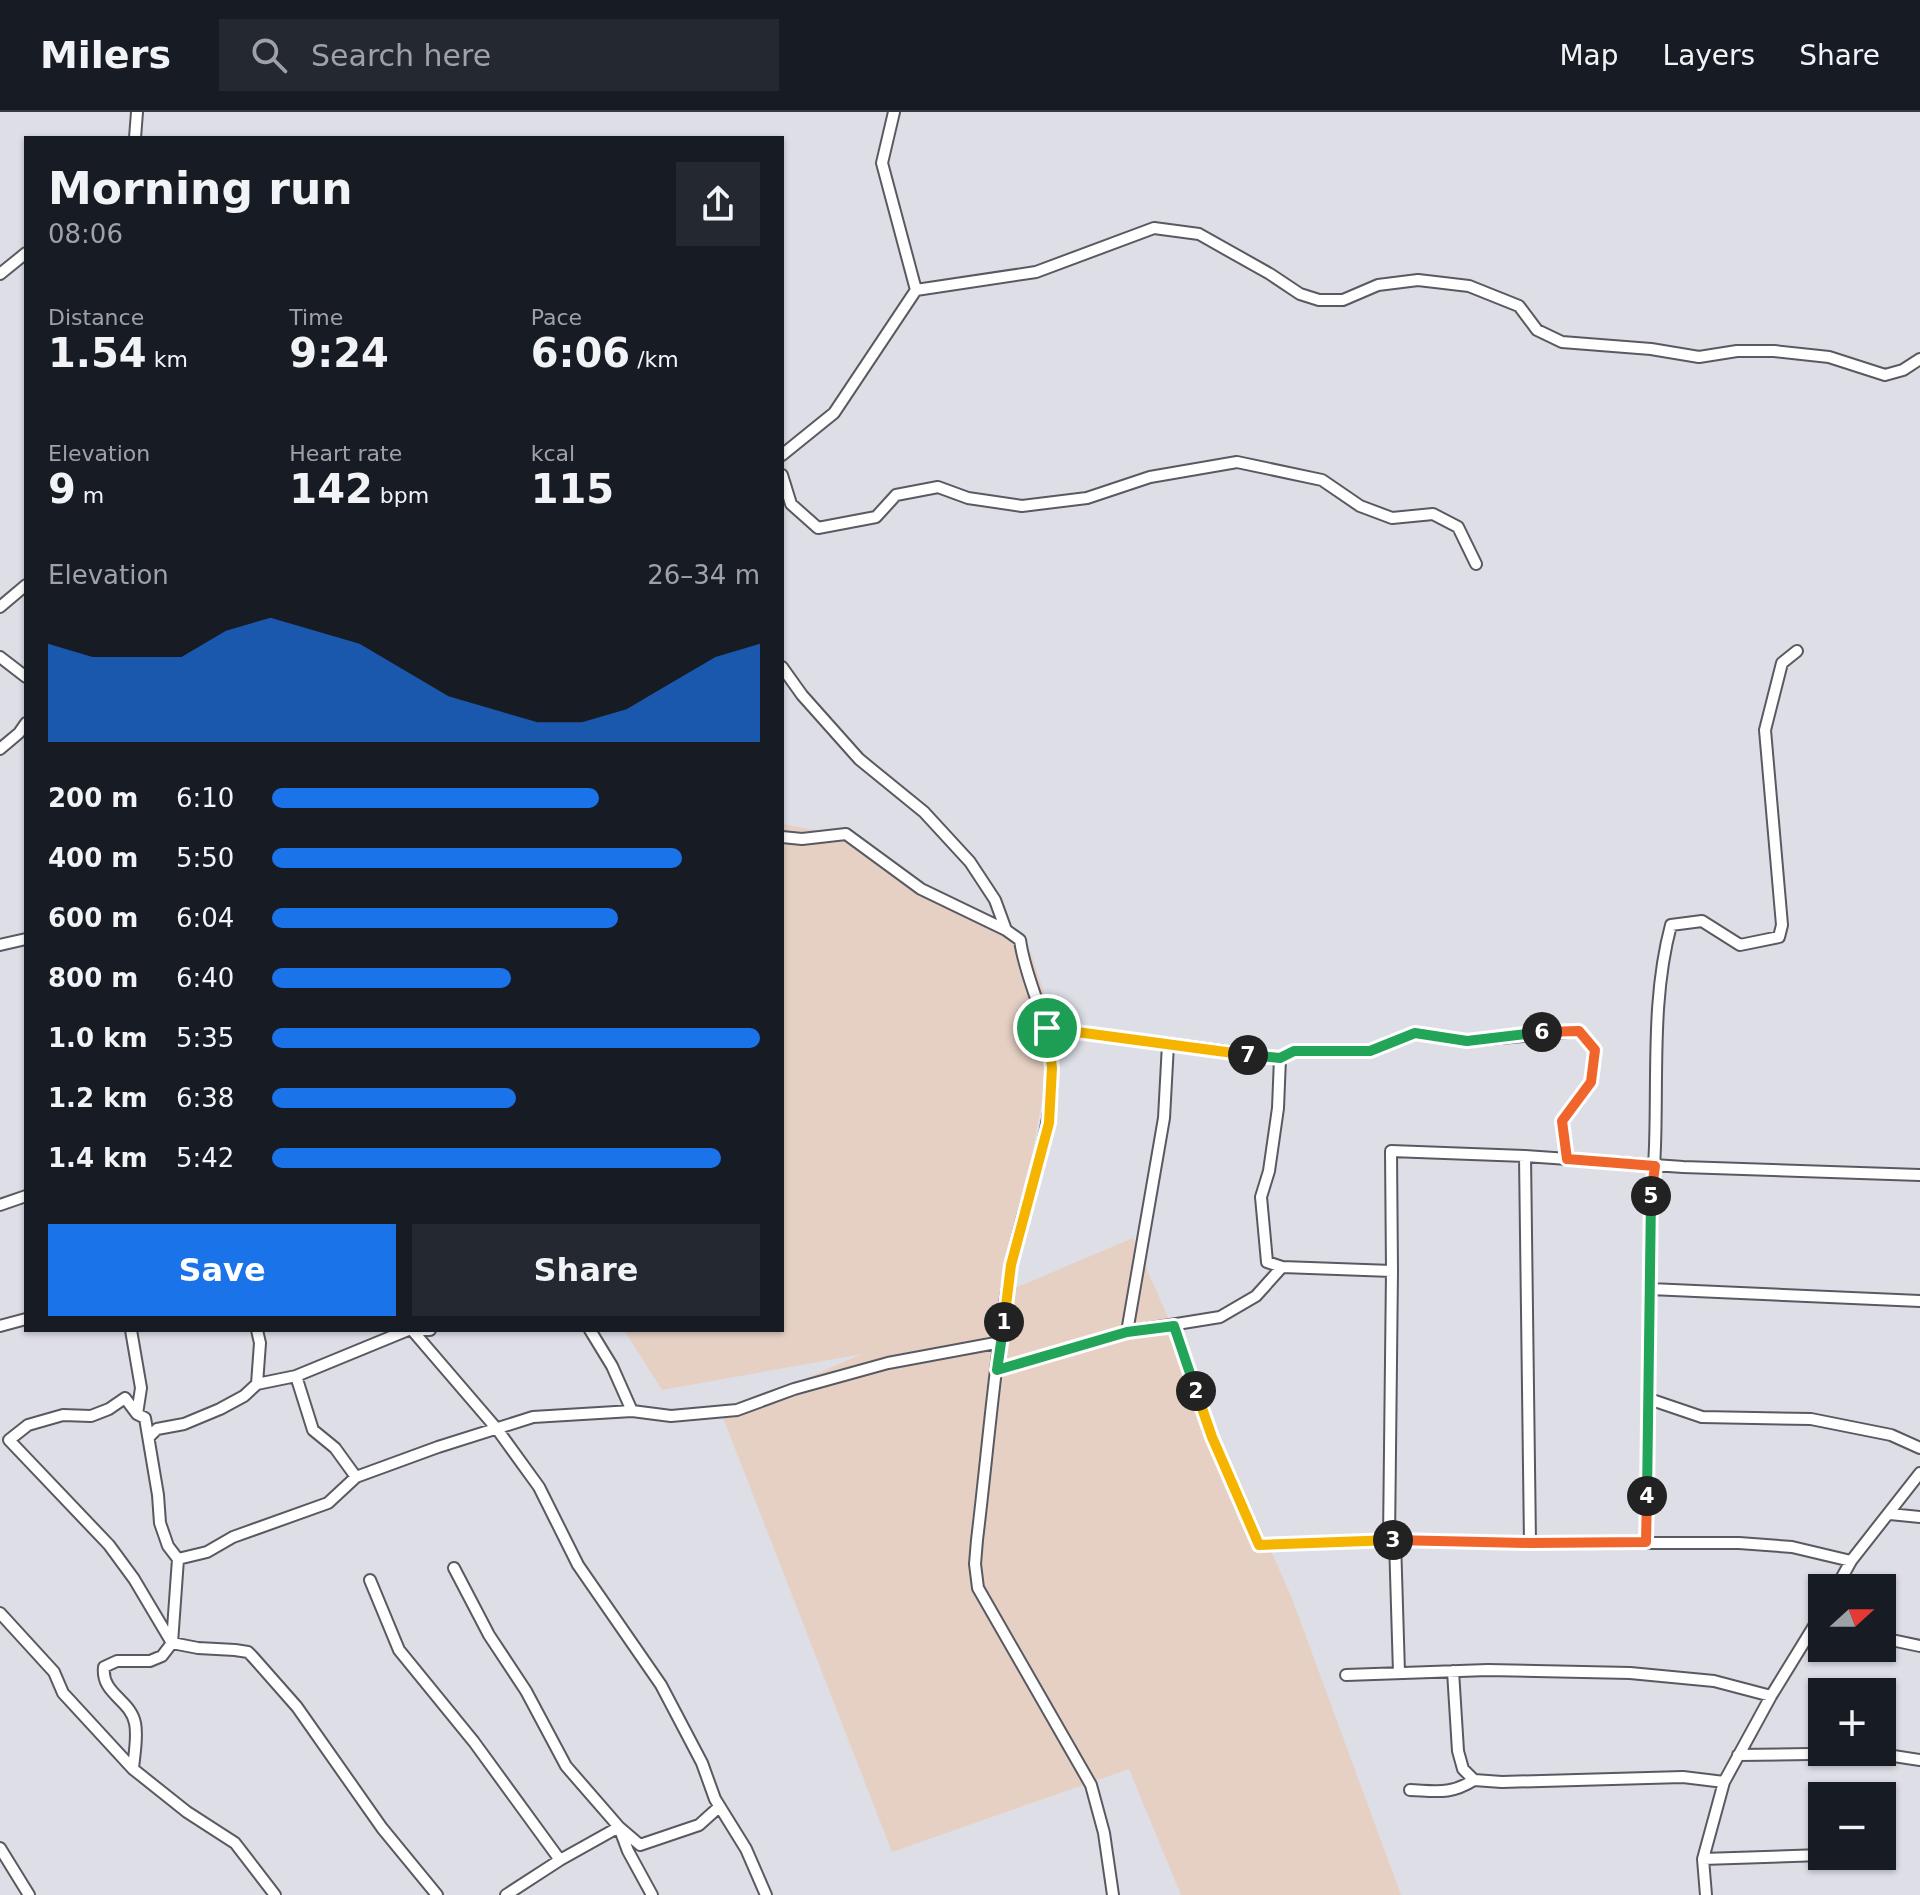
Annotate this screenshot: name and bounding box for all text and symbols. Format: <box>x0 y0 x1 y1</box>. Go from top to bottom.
search box <box>219 19 779 91</box>
text: Milers <box>40 33 171 77</box>
icon: search <box>247 33 291 77</box>
text: Search here <box>311 38 491 73</box>
text: Map <box>1559 39 1619 72</box>
text: Layers <box>1663 39 1755 72</box>
text: Share <box>1799 39 1880 72</box>
button: share <box>676 162 760 246</box>
text: Morning run <box>48 163 353 214</box>
text: 08:06 <box>48 219 123 249</box>
text: Distance <box>48 305 144 330</box>
text: Time <box>289 305 343 330</box>
text: Pace <box>531 305 582 330</box>
text: 1.54 <box>48 330 147 376</box>
text: 9:24 <box>289 330 389 376</box>
text: 6:06 <box>531 330 630 376</box>
text: km <box>147 347 188 372</box>
text: /km <box>630 347 679 372</box>
text: Elevation <box>48 441 150 466</box>
text: Heart rate <box>289 441 402 466</box>
text: kcal <box>531 441 575 466</box>
text: 9 <box>48 466 76 512</box>
text: 142 <box>289 466 373 512</box>
text: 115 <box>531 466 614 512</box>
text: m <box>76 483 104 508</box>
text: bpm <box>373 483 429 508</box>
text: Elevation <box>48 560 169 590</box>
text: 26–34 m <box>647 560 760 590</box>
text: 200 m <box>48 783 138 813</box>
text: 6:10 <box>176 783 234 813</box>
text: 400 m <box>48 843 138 873</box>
text: 5:50 <box>176 843 234 873</box>
text: 600 m <box>48 903 138 933</box>
text: 6:04 <box>176 903 234 933</box>
text: 800 m <box>48 963 138 993</box>
text: 6:40 <box>176 963 234 993</box>
pin <box>1013 994 1081 1062</box>
icon: arrive <box>1025 1006 1069 1050</box>
pin: 6 <box>1522 1012 1562 1052</box>
text: 6 <box>1534 1019 1550 1044</box>
text: 1.0 km <box>48 1023 148 1053</box>
text: 5:35 <box>176 1023 234 1053</box>
pin: 7 <box>1228 1035 1268 1075</box>
text: 7 <box>1240 1042 1256 1067</box>
text: 1.2 km <box>48 1083 148 1113</box>
text: 6:38 <box>176 1083 234 1113</box>
text: 1.4 km <box>48 1143 148 1173</box>
text: 5:42 <box>176 1143 234 1173</box>
pin: 5 <box>1631 1176 1671 1216</box>
text: 5 <box>1643 1183 1659 1208</box>
button: Save <box>48 1224 396 1316</box>
button: Share <box>412 1224 760 1316</box>
pin: 1 <box>984 1302 1024 1342</box>
text: 1 <box>996 1309 1012 1334</box>
pin: 2 <box>1176 1371 1216 1411</box>
text: 2 <box>1188 1378 1204 1403</box>
pin: 4 <box>1627 1476 1667 1516</box>
text: 4 <box>1639 1483 1655 1508</box>
pin: 3 <box>1373 1520 1413 1560</box>
text: 3 <box>1385 1527 1401 1552</box>
north arrow <box>1808 1574 1896 1662</box>
map controls <box>1808 1574 1896 1870</box>
button: + <box>1808 1678 1896 1766</box>
button: − <box>1808 1782 1896 1870</box>

